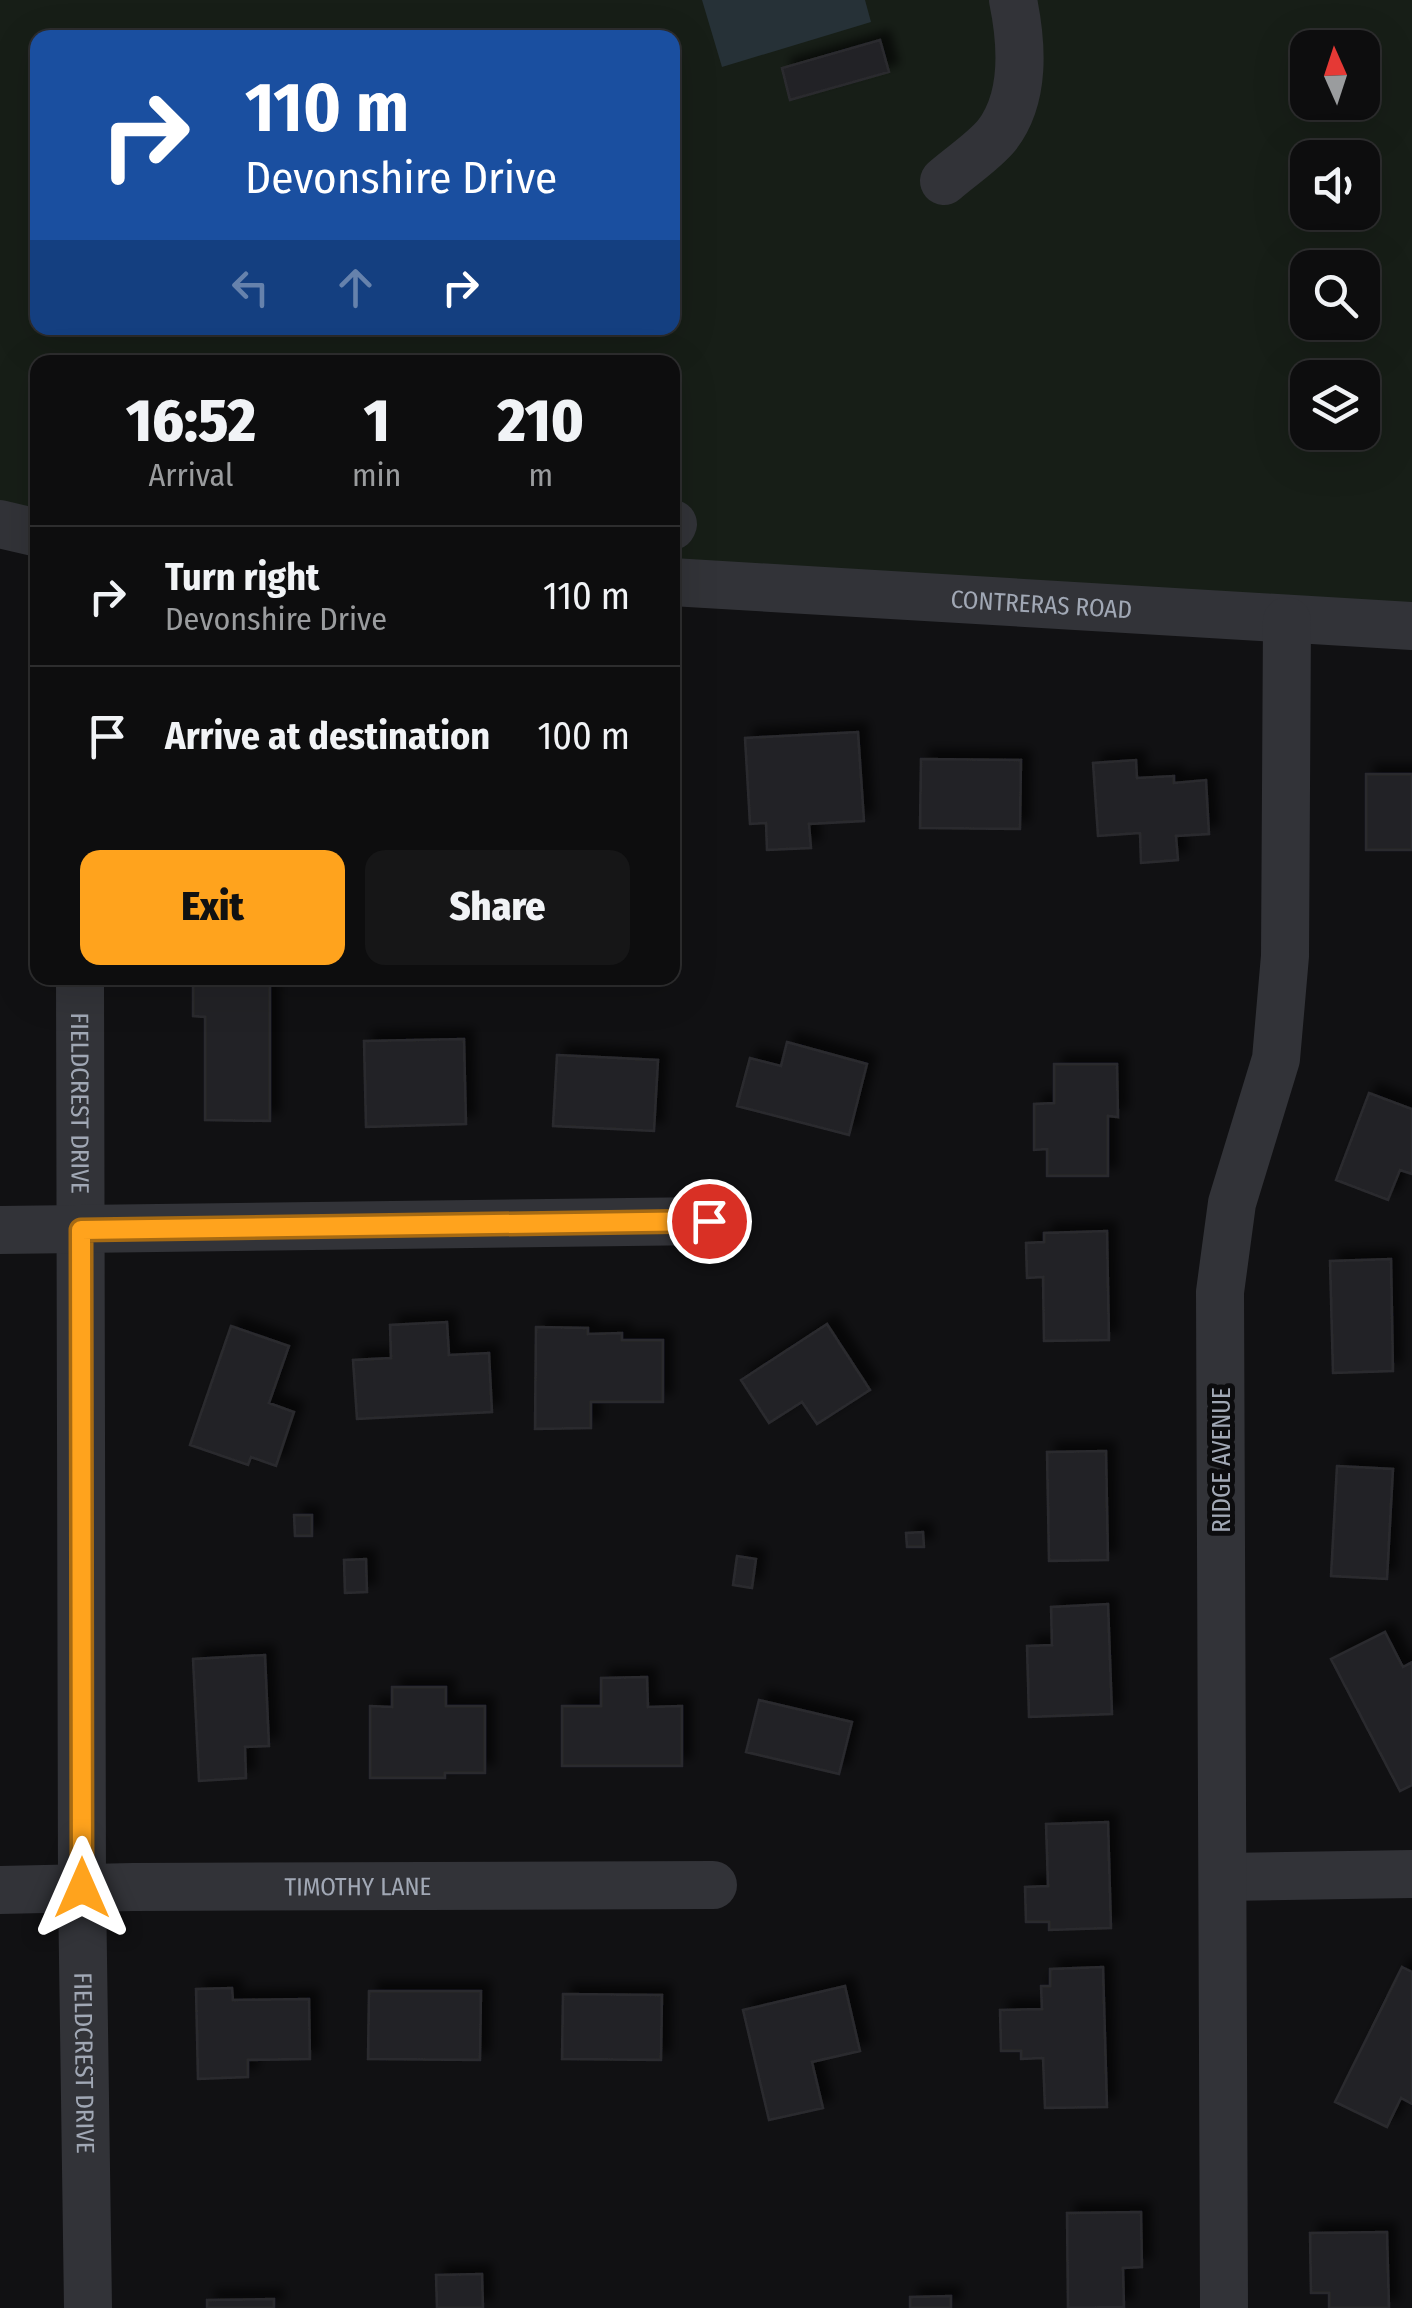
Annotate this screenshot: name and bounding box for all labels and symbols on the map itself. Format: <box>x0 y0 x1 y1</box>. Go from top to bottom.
north arrow <box>1290 30 1380 120</box>
street label: CONTRERAS ROAD <box>950 585 1133 625</box>
street label: FIELDCREST DRIVE <box>64 1012 94 1194</box>
pin <box>667 1179 752 1264</box>
street label: RIDGE AVENUE <box>1207 1387 1237 1533</box>
position arrow <box>30 1836 134 1940</box>
street label: TIMOTHY LANE <box>285 1872 431 1902</box>
street label: FIELDCREST DRIVE <box>67 1972 100 2154</box>

